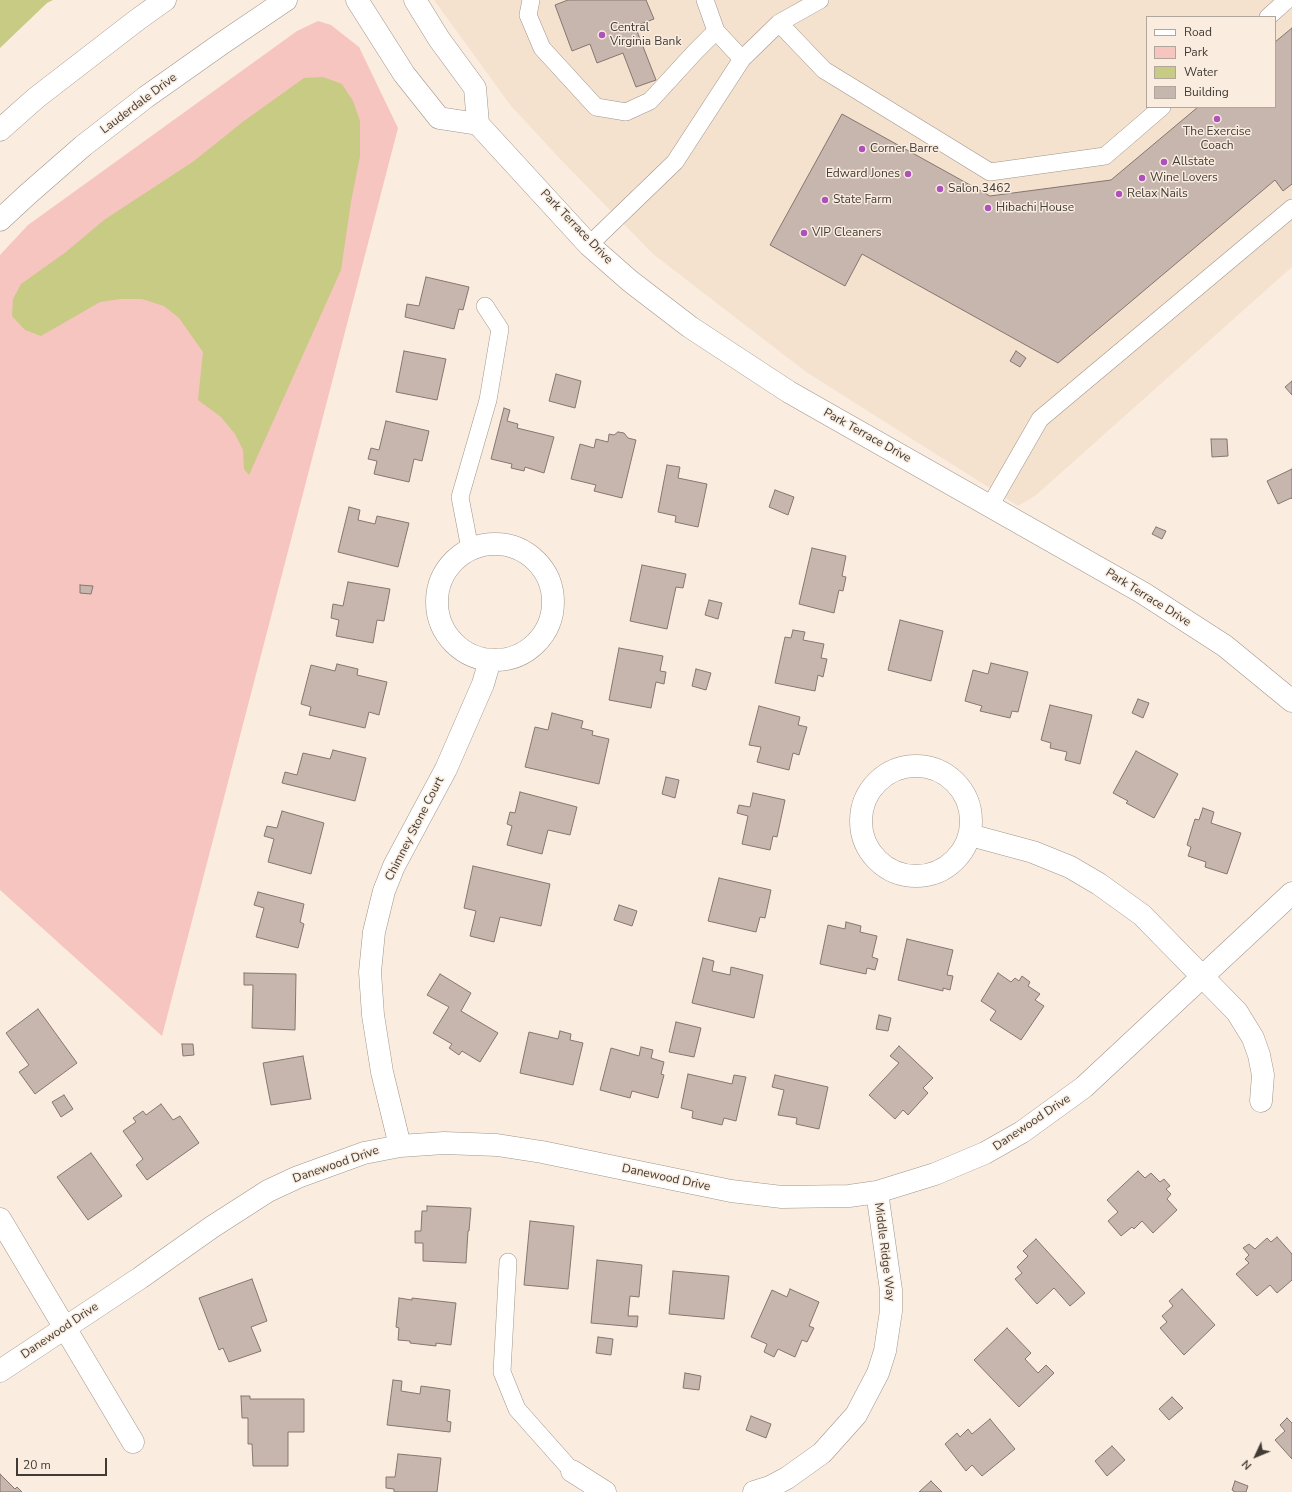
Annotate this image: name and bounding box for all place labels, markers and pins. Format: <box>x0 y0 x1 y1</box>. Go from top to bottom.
place label: Central Virginia Bank <box>610 21 681 49</box>
marker: Central Virginia Bank <box>597 30 607 40</box>
marker: The Exercise Coach <box>1212 114 1222 124</box>
place label: The Exercise Coach <box>1183 125 1251 153</box>
place label: Corner Barre <box>870 142 939 156</box>
marker: Corner Barre <box>857 144 867 154</box>
place label: Allstate <box>1172 155 1215 169</box>
marker: Allstate <box>1159 157 1169 167</box>
place label: Edward Jones <box>826 167 900 181</box>
marker: Edward Jones <box>903 169 913 179</box>
place label: Wine Lovers <box>1150 171 1218 185</box>
marker: Wine Lovers <box>1137 173 1147 183</box>
place label: Salon 3462 <box>948 182 1011 196</box>
marker: Salon 3462 <box>935 184 945 194</box>
place label: Relax Nails <box>1127 187 1188 201</box>
marker: Relax Nails <box>1114 189 1124 199</box>
place label: State Farm <box>833 193 892 207</box>
marker: State Farm <box>820 195 830 205</box>
place label: Hibachi House <box>996 201 1074 215</box>
marker: Hibachi House <box>983 203 993 213</box>
place label: VIP Cleaners <box>812 226 882 240</box>
marker: VIP Cleaners <box>799 228 809 238</box>

